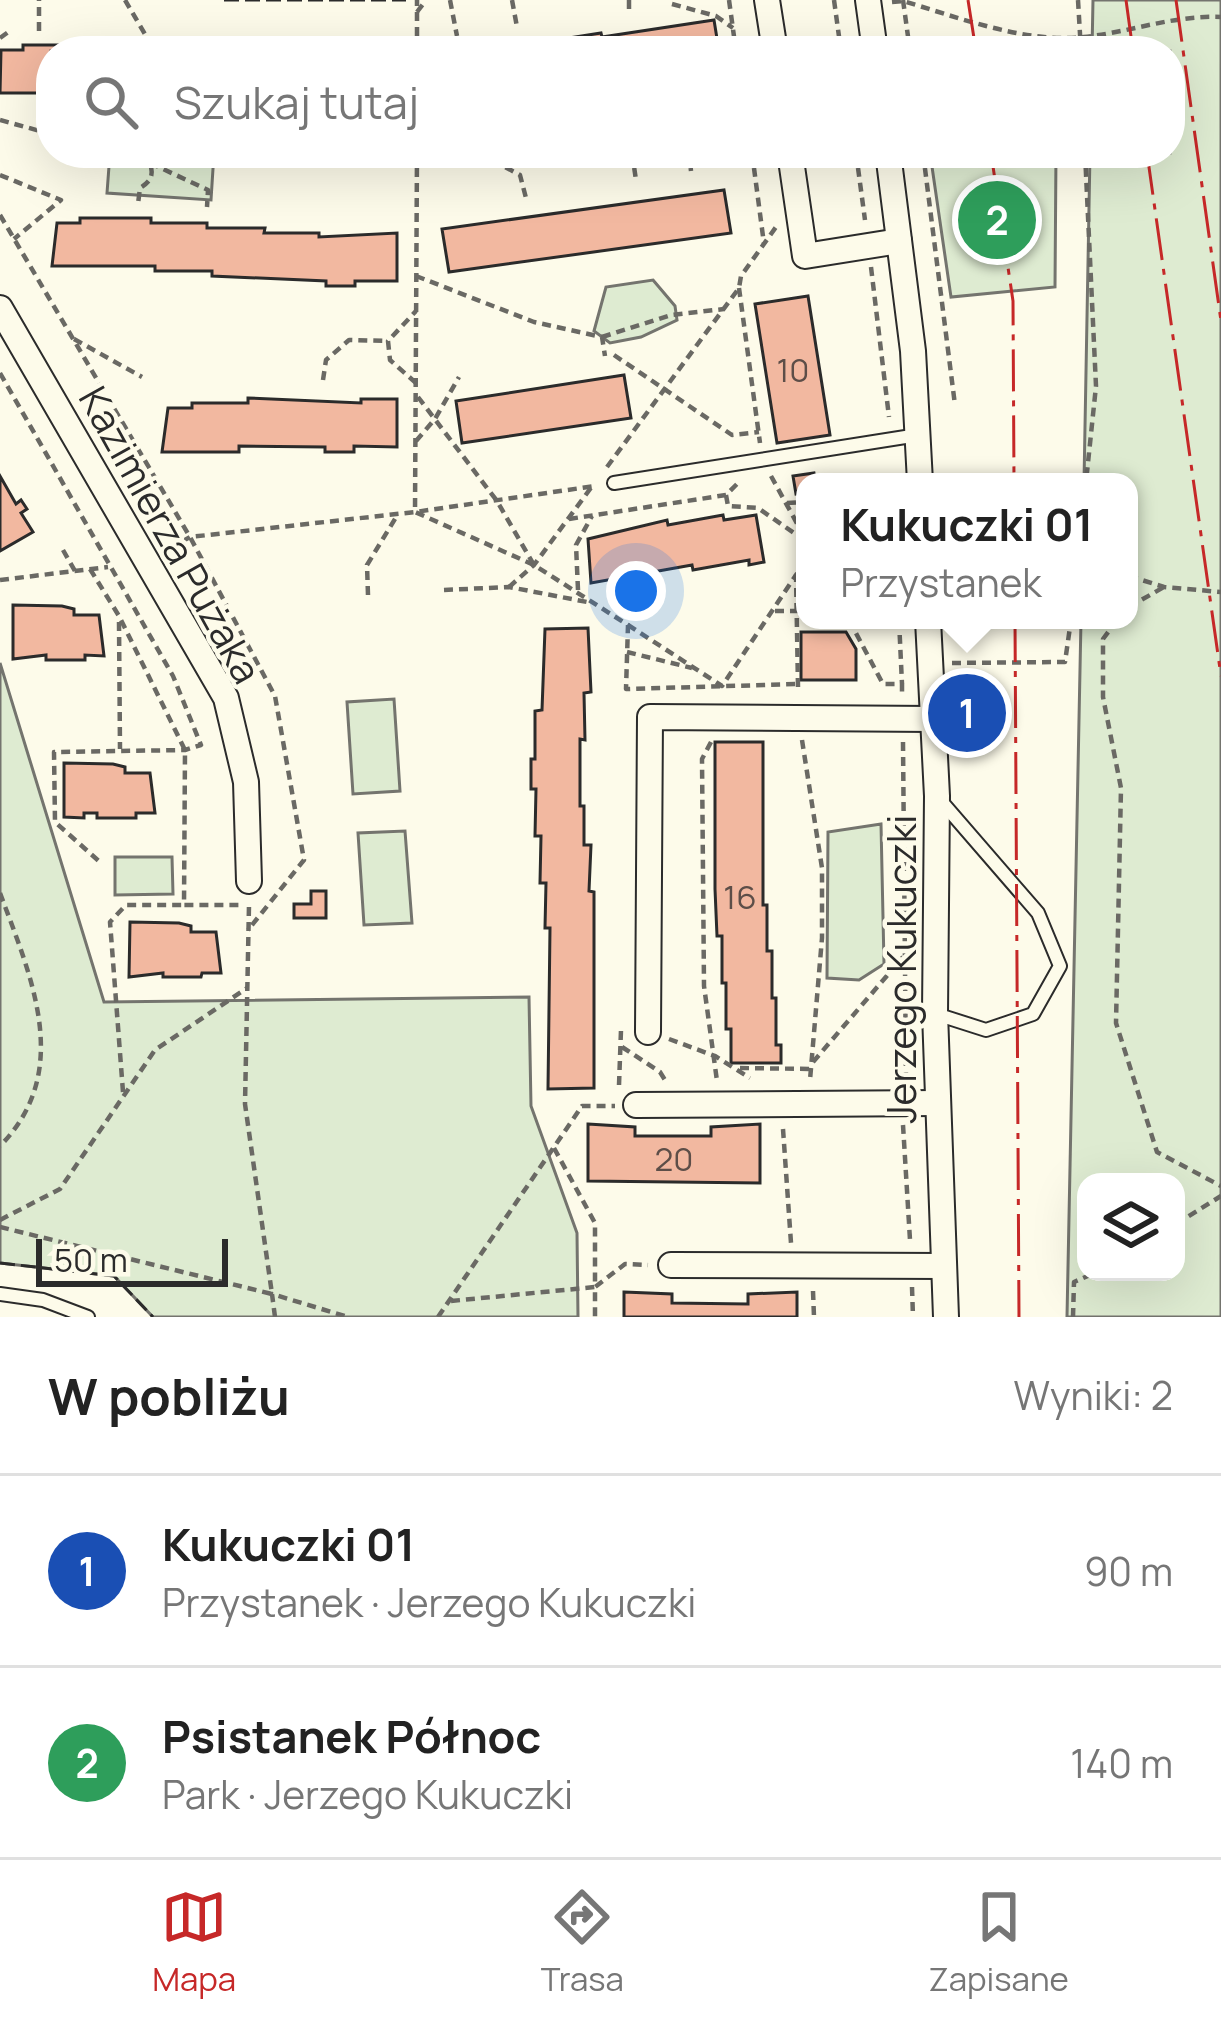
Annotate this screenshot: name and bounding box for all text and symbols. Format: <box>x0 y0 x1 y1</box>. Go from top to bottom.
search box <box>36 36 1185 168</box>
icon: search <box>78 69 144 135</box>
text: Szukaj tutaj <box>174 71 419 133</box>
pin: 2 <box>958 175 1036 265</box>
house number: 10 <box>777 347 810 392</box>
street label: Kazimierza Pużaka <box>67 376 275 693</box>
popup <box>796 473 1138 629</box>
text: Kukuczki 01 <box>840 493 1094 555</box>
text: Przystanek <box>840 555 1042 609</box>
your location <box>606 561 666 621</box>
pin: 1 <box>928 668 1006 758</box>
street label: Jerzego Kukuczki <box>874 815 928 1123</box>
house number: 16 <box>723 874 757 919</box>
house number: 20 <box>655 1136 693 1181</box>
map controls <box>1077 1173 1185 1281</box>
button: layers <box>1077 1173 1185 1281</box>
scale bar <box>36 1233 228 1286</box>
text: 50 m <box>54 1237 128 1282</box>
text: W pobliżu <box>48 1361 290 1430</box>
text: Wyniki: 2 <box>1014 1368 1173 1422</box>
text: Kukuczki 01 <box>162 1513 415 1575</box>
text: 1 <box>78 1544 96 1598</box>
text: 90 m <box>1084 1544 1173 1598</box>
text: Przystanek · Jerzego Kukuczki <box>162 1575 696 1629</box>
text: Psistanek Północ <box>162 1705 541 1767</box>
text: 2 <box>75 1736 99 1790</box>
text: 140 m <box>1070 1736 1173 1790</box>
text: Park · Jerzego Kukuczki <box>162 1767 573 1821</box>
tab: Mapa <box>152 1884 236 2001</box>
tab: Trasa <box>541 1884 624 2001</box>
tab: Zapisane <box>928 1884 1069 2001</box>

